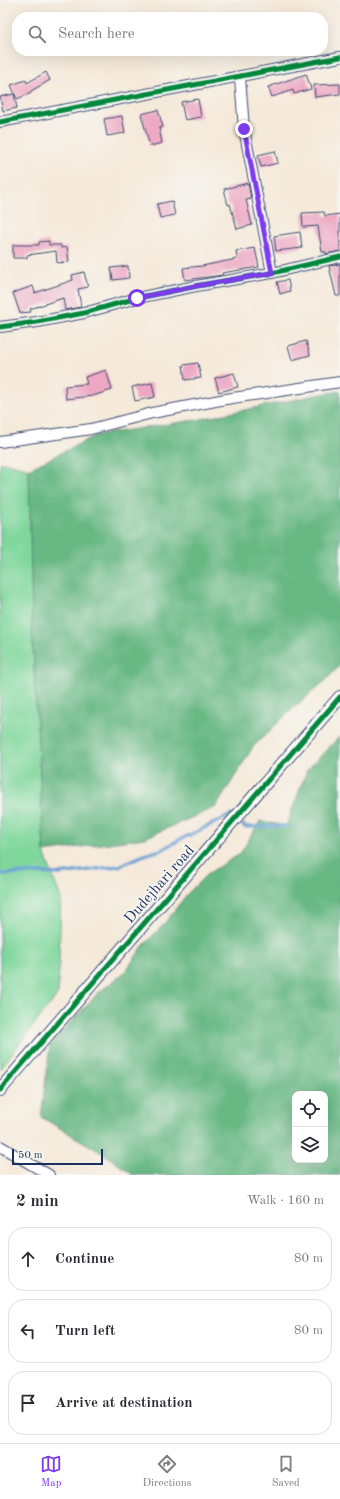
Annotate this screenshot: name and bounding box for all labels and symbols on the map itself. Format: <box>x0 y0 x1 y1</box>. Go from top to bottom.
route end <box>235 120 253 138</box>
route start <box>128 289 146 307</box>
street label: Dudejhari road <box>122 843 198 927</box>
scale bar <box>12 1147 103 1166</box>

